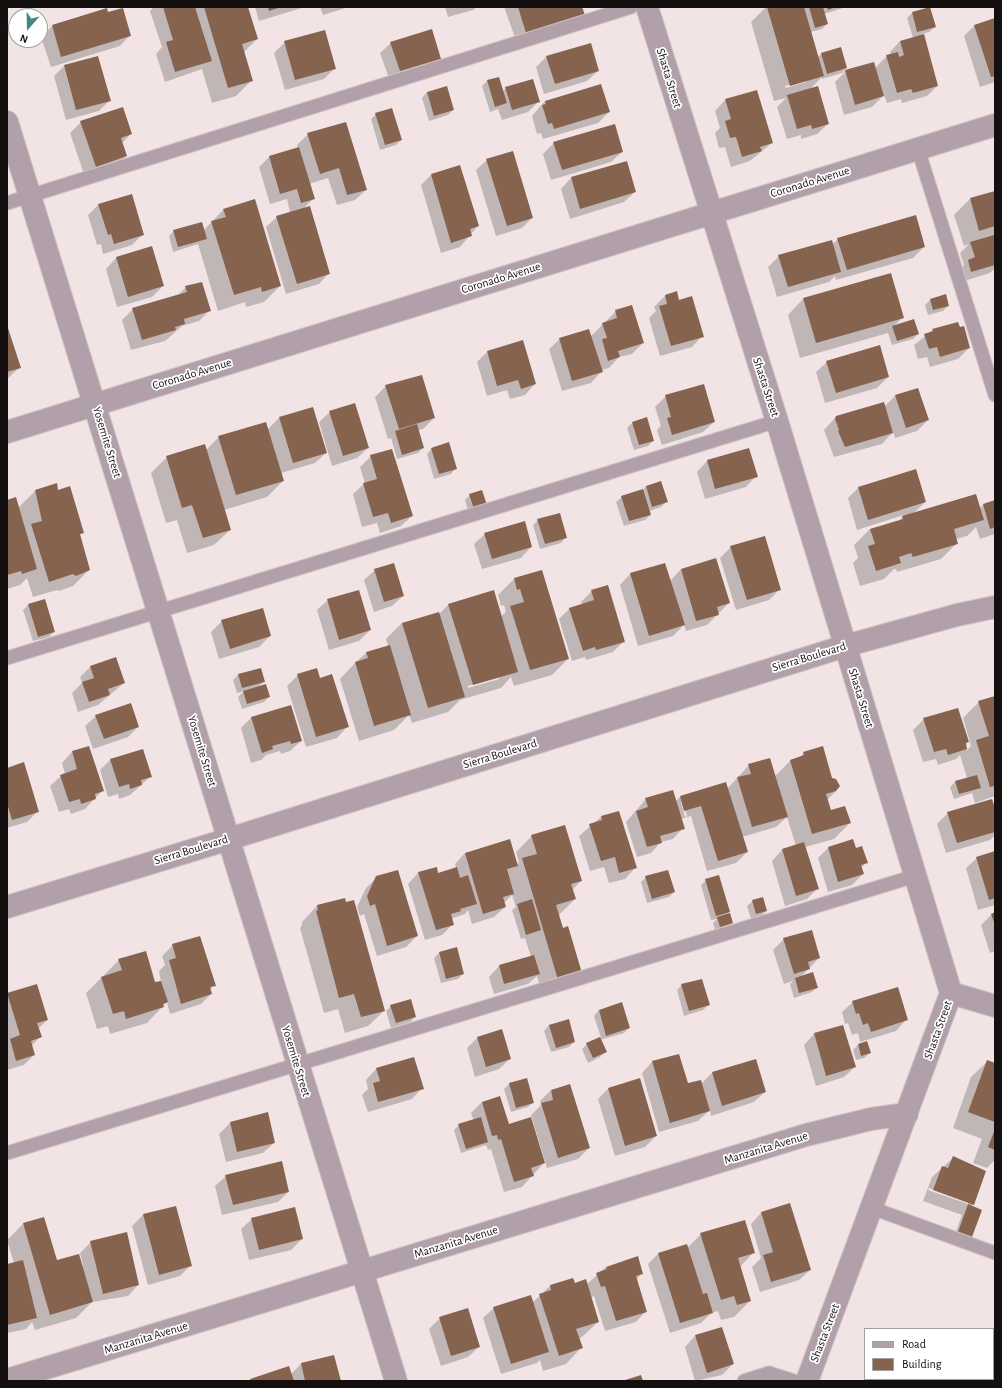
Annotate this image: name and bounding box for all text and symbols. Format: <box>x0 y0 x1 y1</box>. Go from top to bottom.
north arrow <box>8 8 48 48</box>
text: N <box>19 32 30 45</box>
street label: Shasta Street <box>653 47 685 109</box>
street label: Coronado Avenue <box>769 163 851 201</box>
street label: Coronado Avenue <box>460 259 542 297</box>
street label: Coronado Avenue <box>151 355 233 393</box>
street label: Shasta Street <box>750 356 782 418</box>
street label: Yosemite Street <box>89 405 125 479</box>
street label: Sierra Boulevard <box>770 639 848 675</box>
street label: Shasta Street <box>845 667 877 729</box>
street label: Yosemite Street <box>184 714 220 788</box>
street label: Sierra Boulevard <box>461 736 539 772</box>
street label: Sierra Boulevard <box>152 832 230 868</box>
street label: Shasta Street <box>921 999 955 1061</box>
street label: Yosemite Street <box>278 1024 314 1098</box>
street label: Manzanita Avenue <box>722 1128 810 1168</box>
street label: Manzanita Avenue <box>412 1222 500 1262</box>
street label: Shasta Street <box>807 1302 843 1364</box>
street label: Manzanita Avenue <box>102 1318 190 1358</box>
legend <box>864 1328 994 1380</box>
text: Road <box>902 1338 926 1350</box>
text: Building <box>902 1358 942 1370</box>

